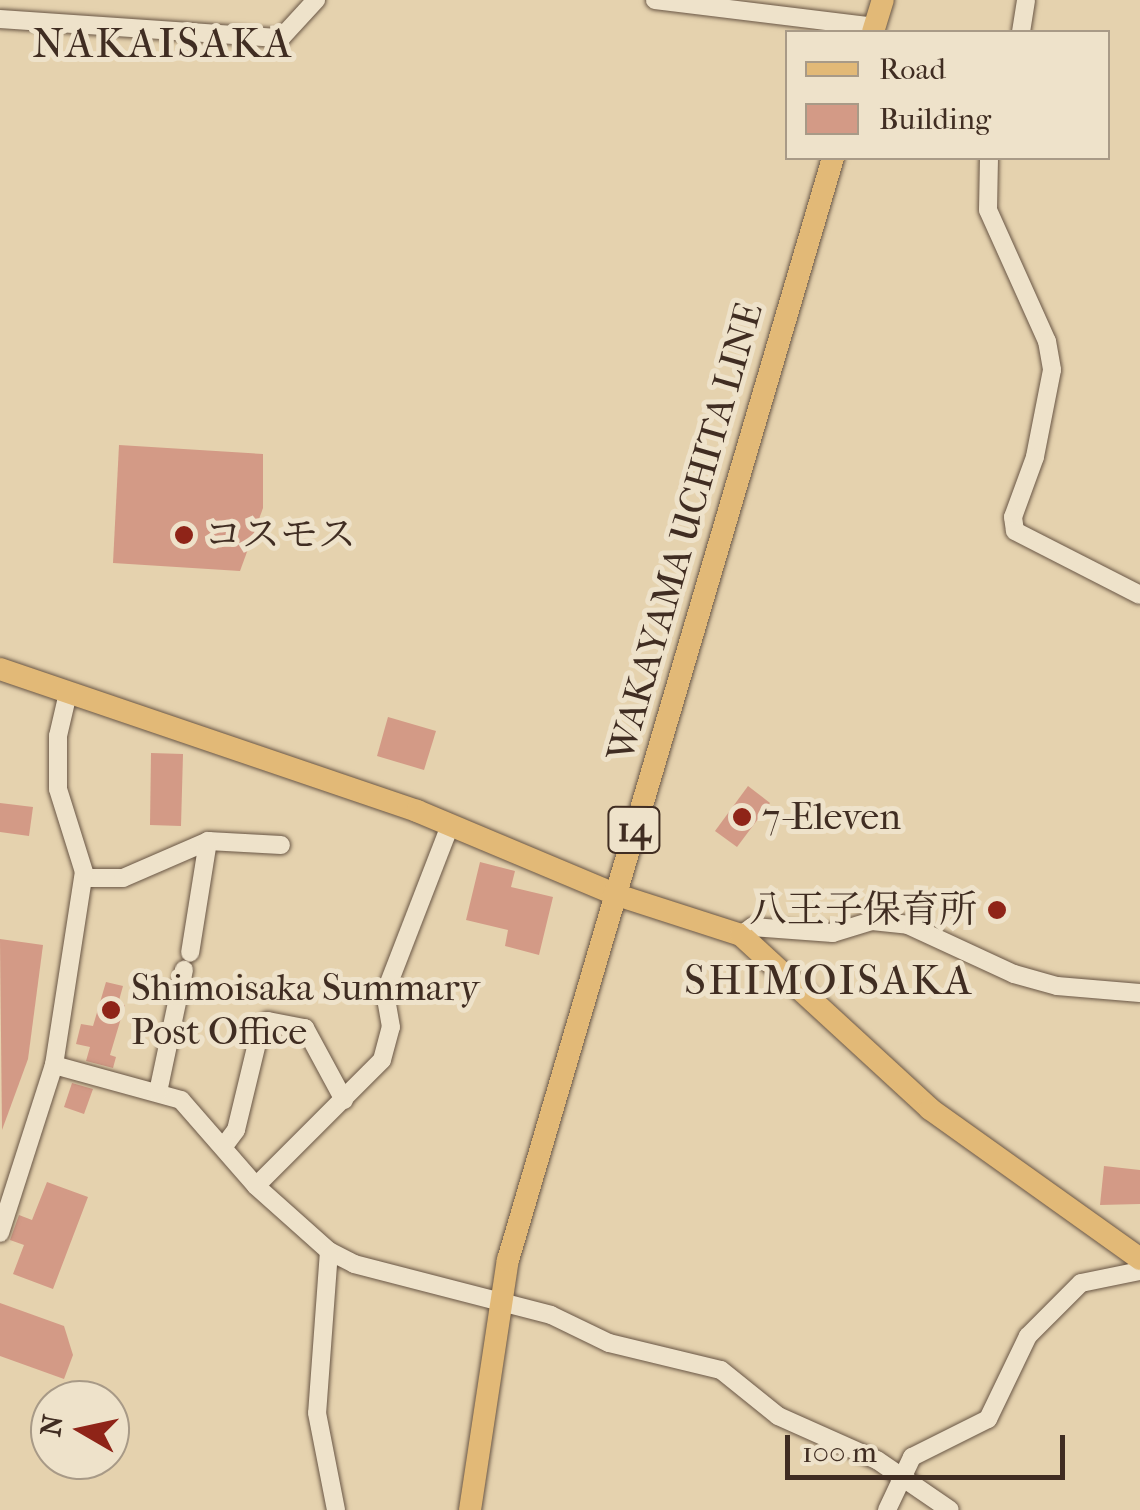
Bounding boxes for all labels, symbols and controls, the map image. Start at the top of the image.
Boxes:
district label: NAKAISAKA [32,19,294,69]
legend [785,30,1110,160]
text: Road [879,52,946,87]
text: Building [879,102,991,137]
street label: WAKAYAMA UCHITA LINE [598,298,772,766]
place label: コスモス [204,512,356,558]
marker: コスモス [173,524,195,546]
place label: 7-Eleven [762,794,901,840]
road number: 14 [606,800,662,860]
marker: 7-Eleven [731,806,753,828]
place label: 八王子保育所 [749,887,977,933]
marker: 八王子保育所 [986,899,1008,921]
district label: SHIMOISAKA [684,956,974,1006]
place label: Shimoisaka Summary Post Office [131,965,480,1054]
marker: Shimoisaka Summary Post Office [100,999,122,1021]
north arrow [30,1380,130,1480]
text: N [34,1412,70,1439]
scale bar [790,1415,1070,1477]
text: 100 m [802,1435,877,1470]

